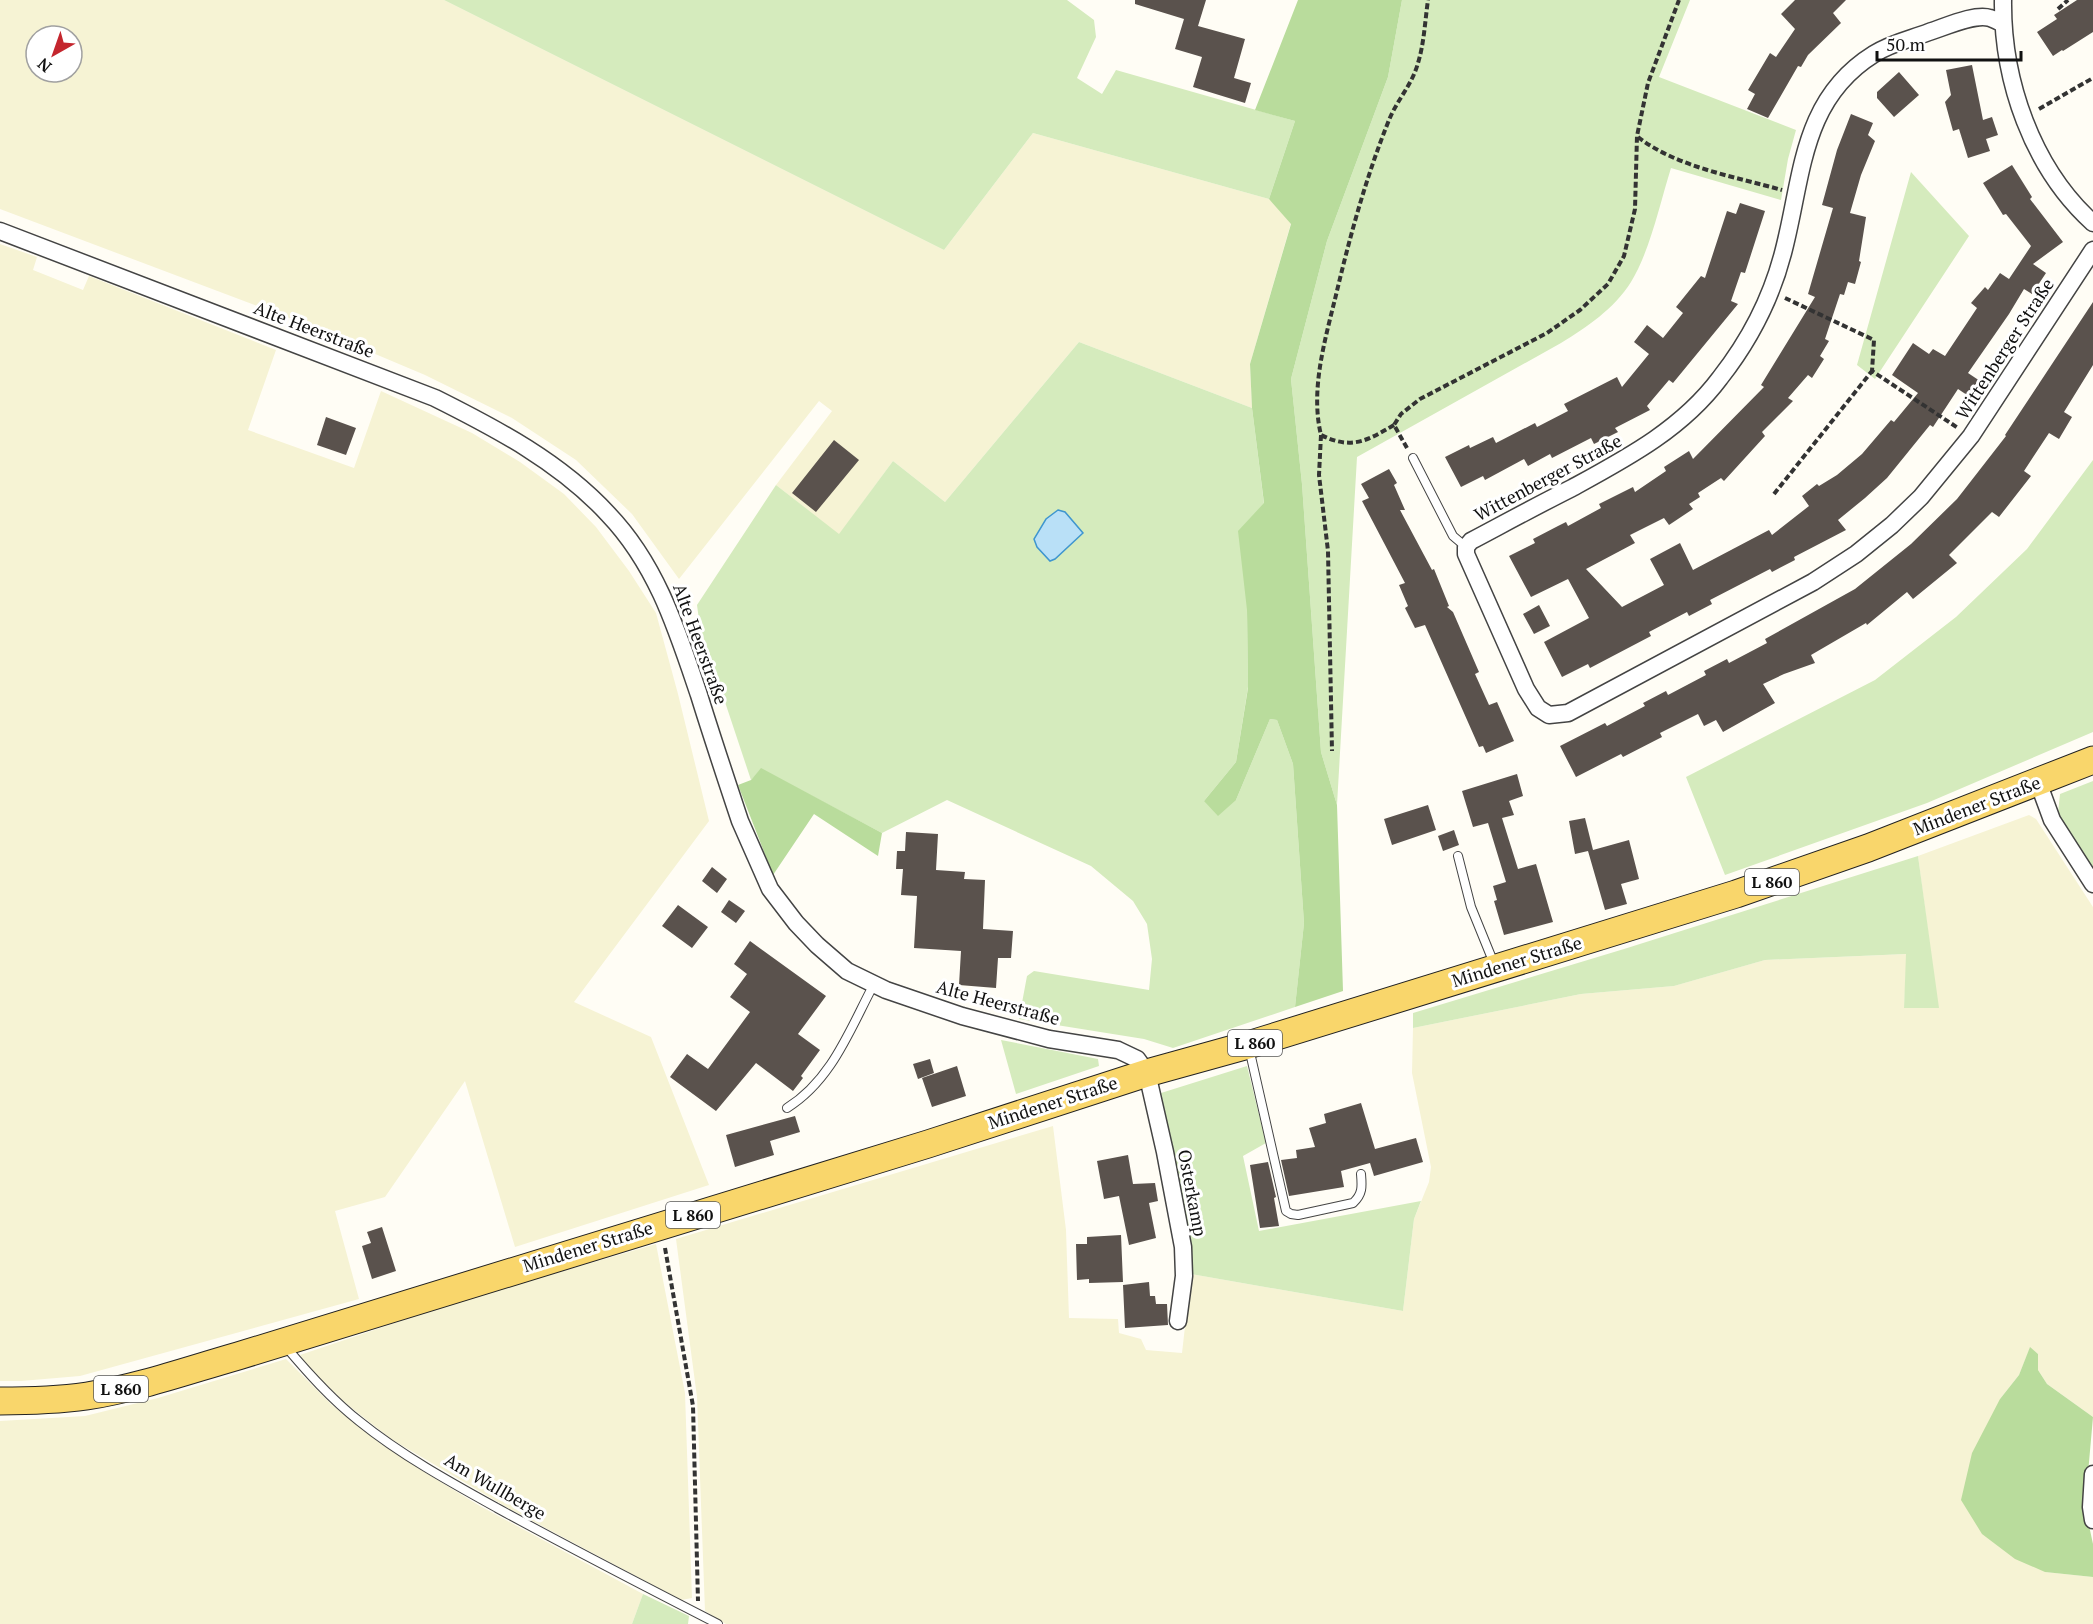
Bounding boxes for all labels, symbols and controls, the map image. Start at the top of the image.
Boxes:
north arrow [24,24,84,84]
scale bar [1877,24,2021,62]
text: 50 m [1886,32,1926,56]
text: N [33,53,56,78]
street label: Wittenberger Straße [1950,273,2059,424]
street label: Alte Heerstraße [251,295,378,363]
street label: Wittenberger Straße [1470,428,1625,526]
street label: Alte Heerstraße [668,580,734,707]
street label: Mindener Straße [1909,770,2044,840]
road number: L 860 [1745,869,1799,895]
street label: Mindener Straße [1449,930,1585,992]
street label: Alte Heerstraße [934,974,1063,1030]
road number: L 860 [1228,1030,1282,1056]
street label: Mindener Straße [985,1070,1120,1134]
street label: Osterkamp [1173,1147,1213,1238]
road number: L 860 [666,1202,720,1228]
street label: Mindener Straße [520,1215,656,1277]
road number: L 860 [94,1376,148,1402]
street label: Am Wullberge [440,1447,551,1525]

